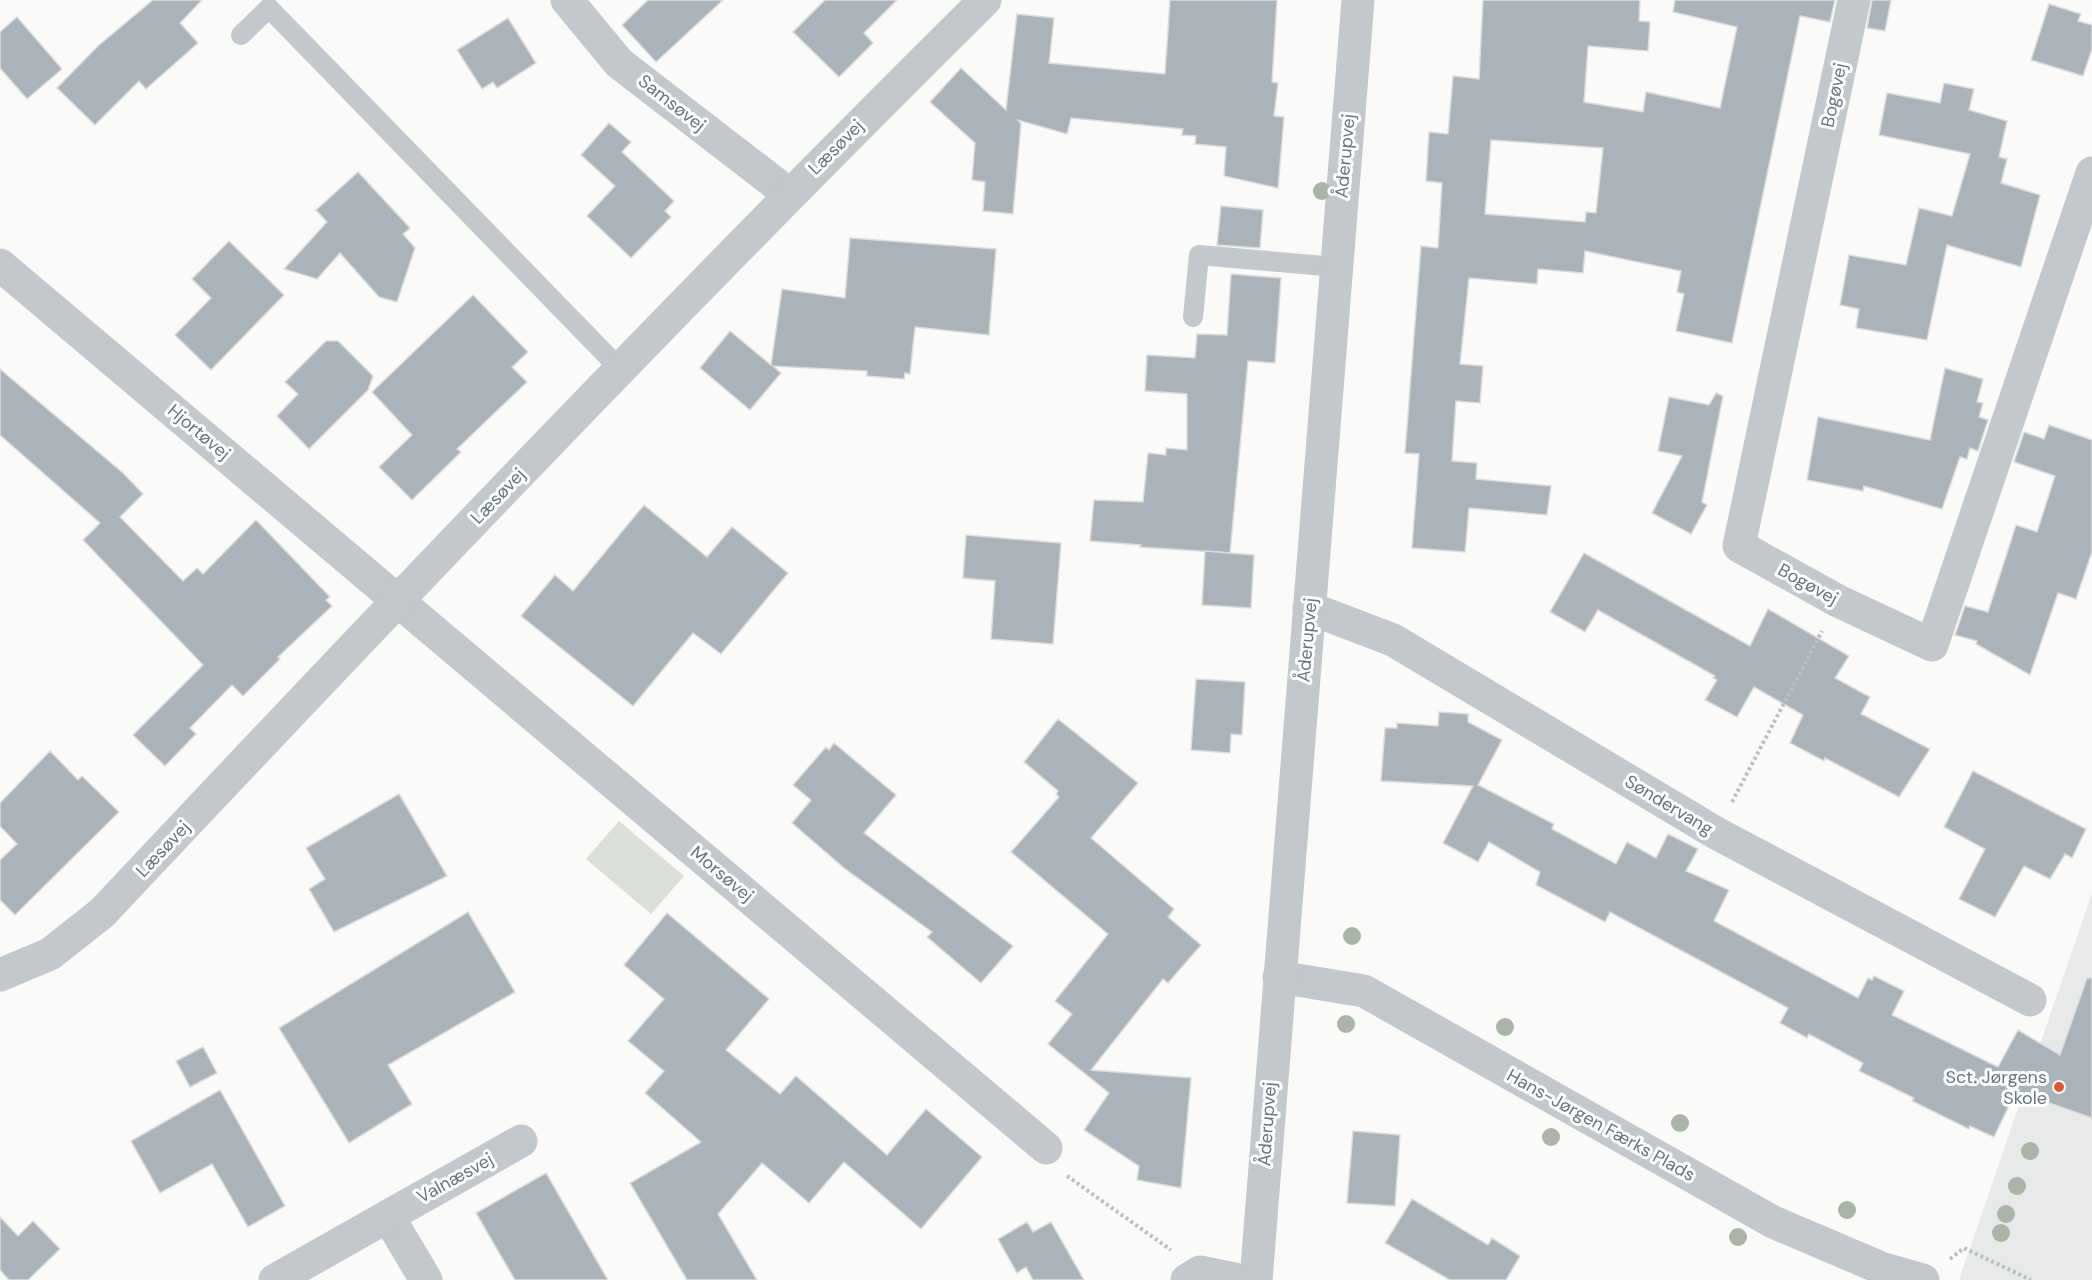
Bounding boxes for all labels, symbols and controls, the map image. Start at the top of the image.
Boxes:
street label: Bogøvej [1815,61,1853,129]
street label: Samsøvej [633,69,711,137]
street label: Åderupvej [1329,113,1361,199]
street label: Læsøvej [803,114,869,180]
street label: Hjortøvej [163,399,235,465]
street label: Læsøvej [465,463,531,529]
street label: Bogøvej [1774,558,1842,610]
street label: Åderupvej [1291,597,1323,683]
street label: Søndervang [1620,769,1718,841]
street label: Læsøvej [131,816,195,882]
street label: Morsøvej [685,841,759,907]
street label: Hans-Jørgen Færks Plads [1503,1063,1699,1187]
place label: Sct. Jørgens Skole [1946,1065,2047,1110]
marker: Sct. Jørgens Skole [2052,1080,2066,1094]
street label: Åderupvej [1252,1081,1282,1167]
street label: Valnæsvej [413,1147,497,1209]

